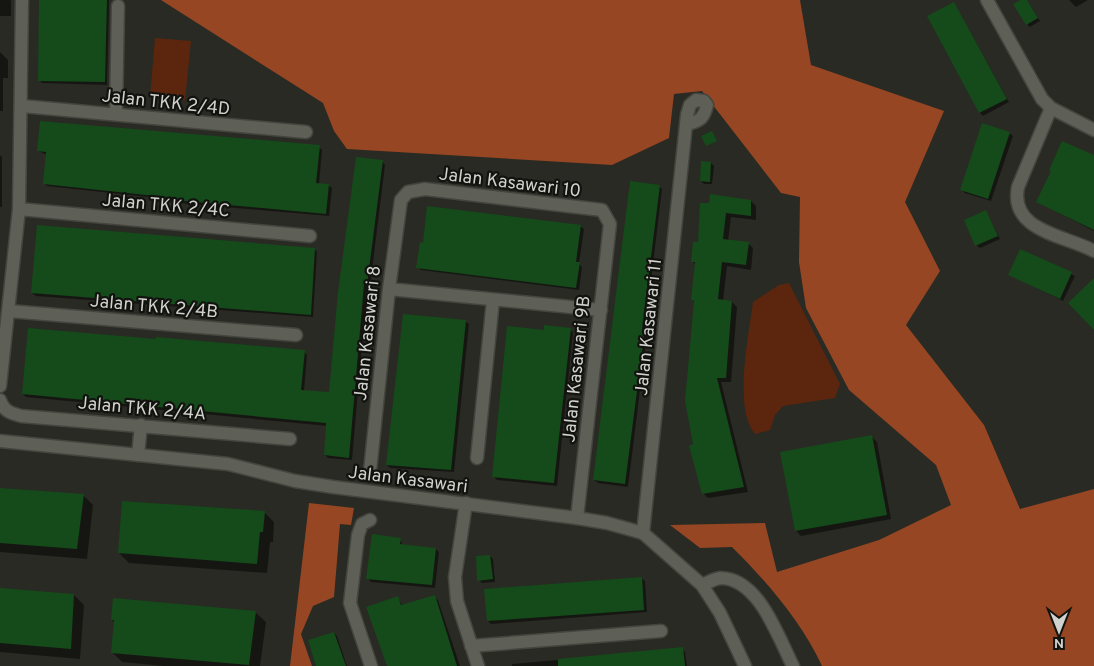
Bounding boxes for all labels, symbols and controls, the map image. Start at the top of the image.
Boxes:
street label: Jalan TKK 2/4D [100,85,231,122]
street label: Jalan Kasawari 10 [437,163,582,204]
street label: Jalan TKK 2/4C [101,189,231,224]
street label: Jalan Kasawari 11 [631,257,668,397]
street label: Jalan Kasawari 8 [350,264,387,402]
street label: Jalan TKK 2/4B [89,290,219,325]
street label: Jalan Kasawari 9B [558,295,597,444]
street label: Jalan TKK 2/4A [77,392,207,427]
street label: Jalan Kasawari [347,462,469,499]
north arrow [1034,606,1084,656]
text: N [1054,634,1064,651]

